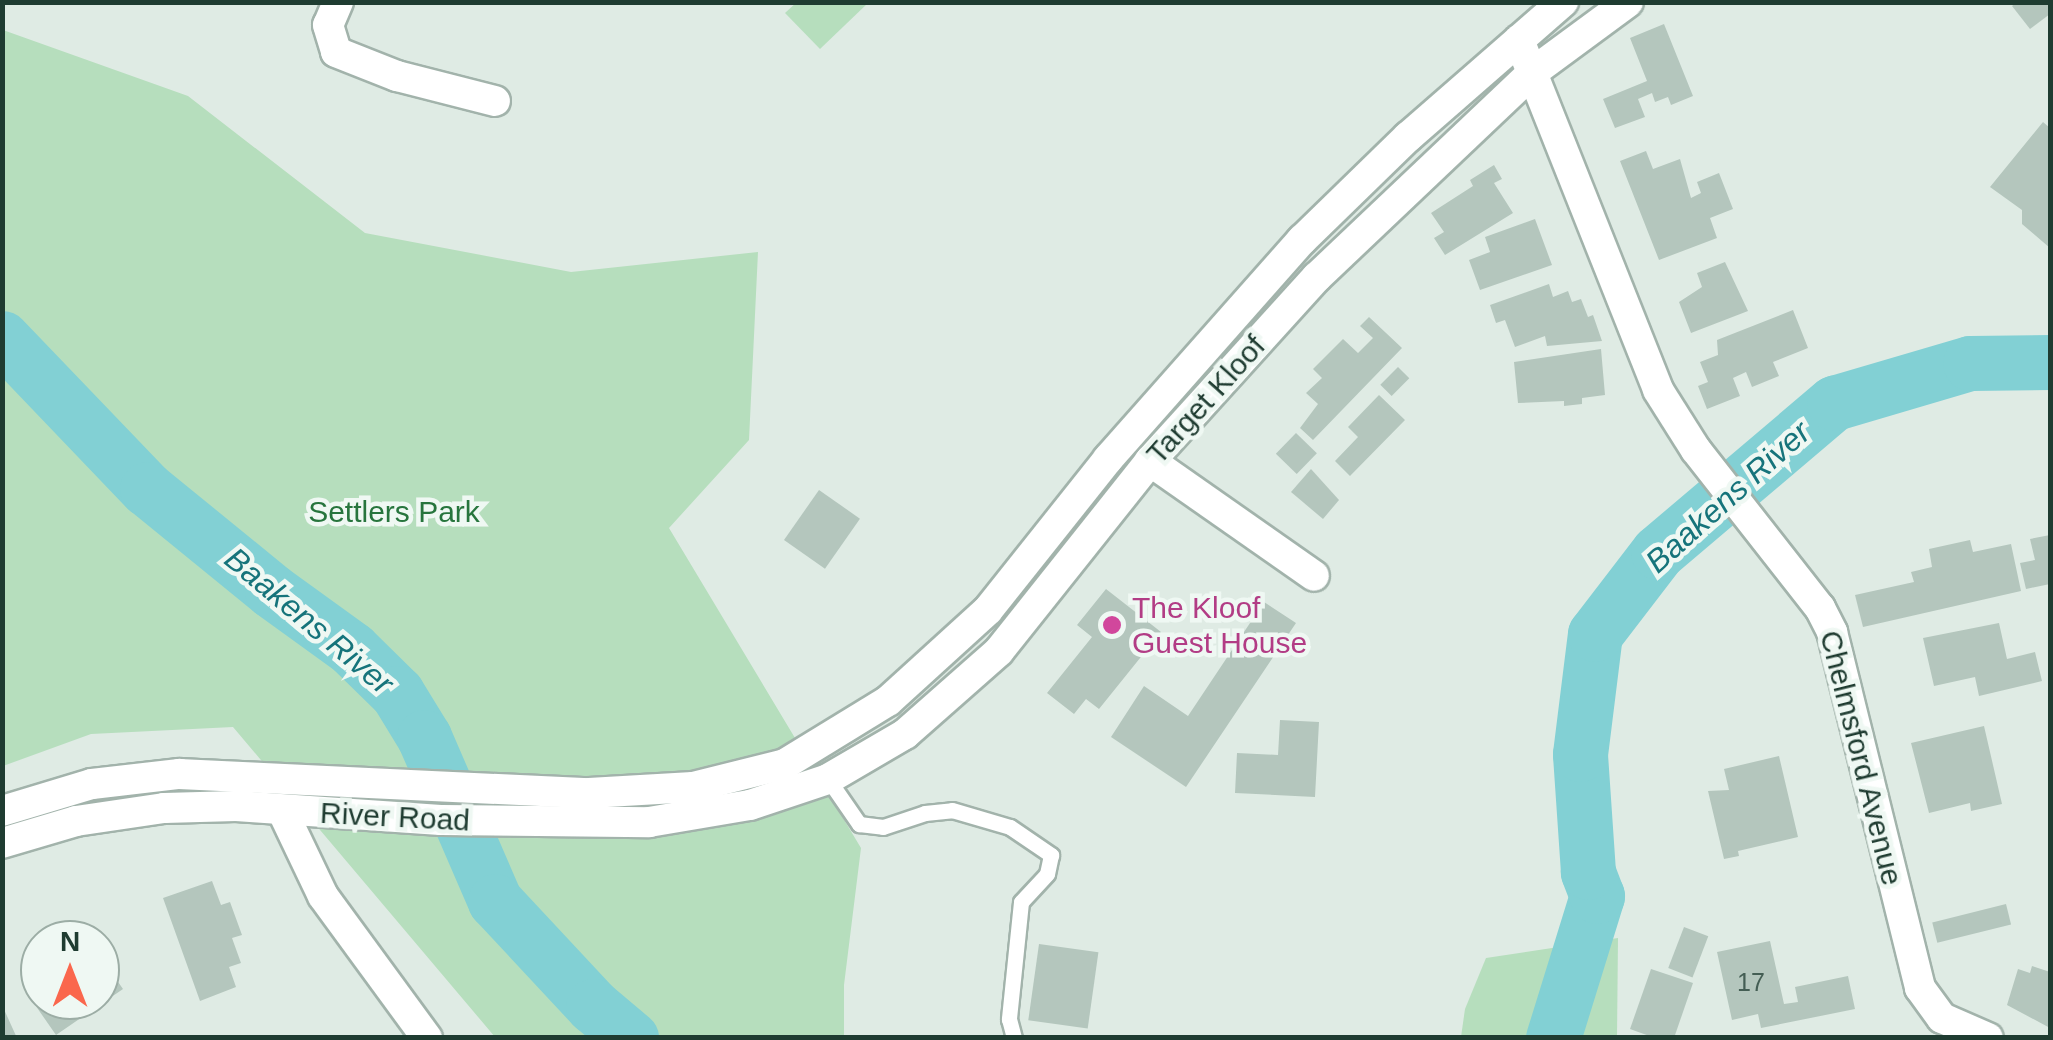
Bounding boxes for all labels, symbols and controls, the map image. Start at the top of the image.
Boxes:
street label: Target Kloof [1139,328,1273,472]
water label: Baakens River [1638,413,1818,581]
park label: Settlers Park [308,494,480,530]
water label: Baakens River [217,539,401,703]
place label: The Kloof Guest House [1132,590,1307,660]
marker: The Kloof Guest House [1101,614,1123,636]
street label: Chelmsford Avenue [1812,626,1910,890]
street label: River Road [319,795,471,839]
north arrow [20,920,120,1020]
text: N [60,926,80,957]
house number: 17 [1737,967,1765,997]

